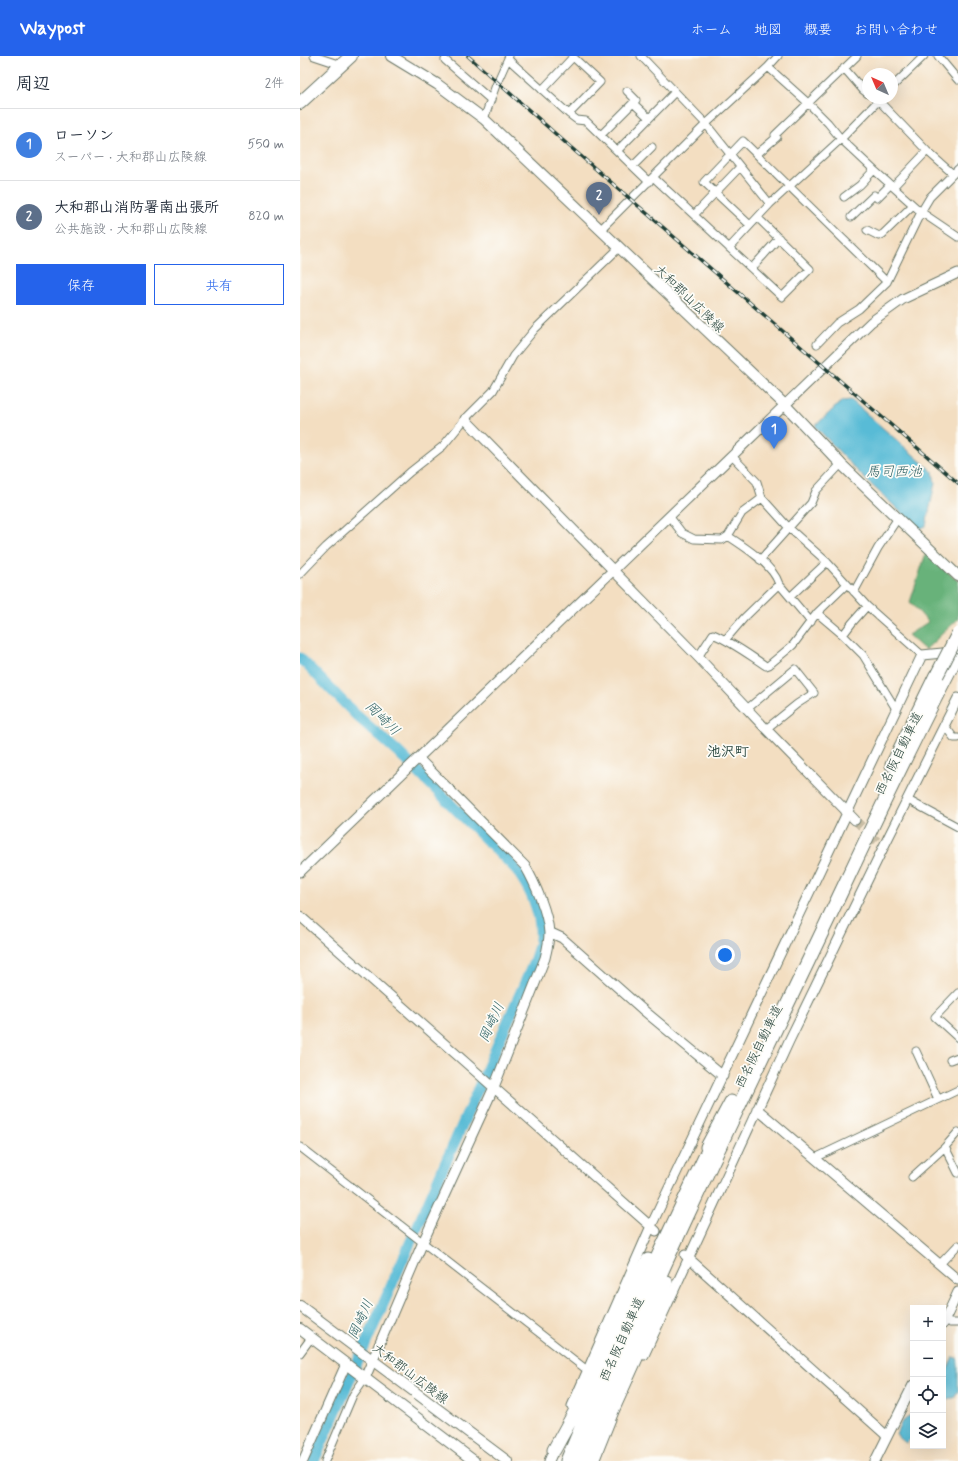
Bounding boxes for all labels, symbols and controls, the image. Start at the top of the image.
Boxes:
text: Waypost [20,16,85,41]
text: ホーム [691,21,732,39]
text: 地図 [754,21,782,39]
text: 概要 [804,21,832,39]
text: お問い合わせ [854,21,938,39]
north arrow [862,68,898,104]
text: 周辺 [16,73,50,95]
text: 2件 [265,75,284,92]
text: ローソン [54,126,114,146]
text: 1 [26,136,32,153]
text: 550 m [248,136,284,153]
text: スーパー · 大和郡山広陵線 [54,149,206,166]
pin: 2 [586,182,612,215]
text: 大和郡山消防署南出張所 [54,198,219,218]
text: 2 [26,208,32,225]
text: 820 m [248,208,284,225]
text: 公共施設 · 大和郡山広陵線 [54,221,207,238]
street label: 大和郡山広陵線 [650,261,728,337]
button: 保存 [16,264,146,305]
button: 共有 [154,264,284,305]
pin: 1 [761,416,787,449]
water label: 馬司西池 [866,463,923,481]
water label: 岡崎川 [361,698,404,740]
street label: 西名阪自動車道 [872,709,927,798]
district label: 池沢町 [707,743,749,761]
your location [715,945,735,965]
water label: 岡崎川 [475,1000,509,1045]
street label: 西名阪自動車道 [732,1002,787,1091]
street label: 西名阪自動車道 [596,1295,649,1385]
water label: 岡崎川 [344,1297,378,1342]
map controls [910,1305,946,1449]
button: + [910,1305,946,1341]
street label: 大和郡山広陵線 [369,1340,452,1409]
button: − [910,1341,946,1377]
button: locate [910,1377,946,1413]
button: layers [910,1413,946,1449]

